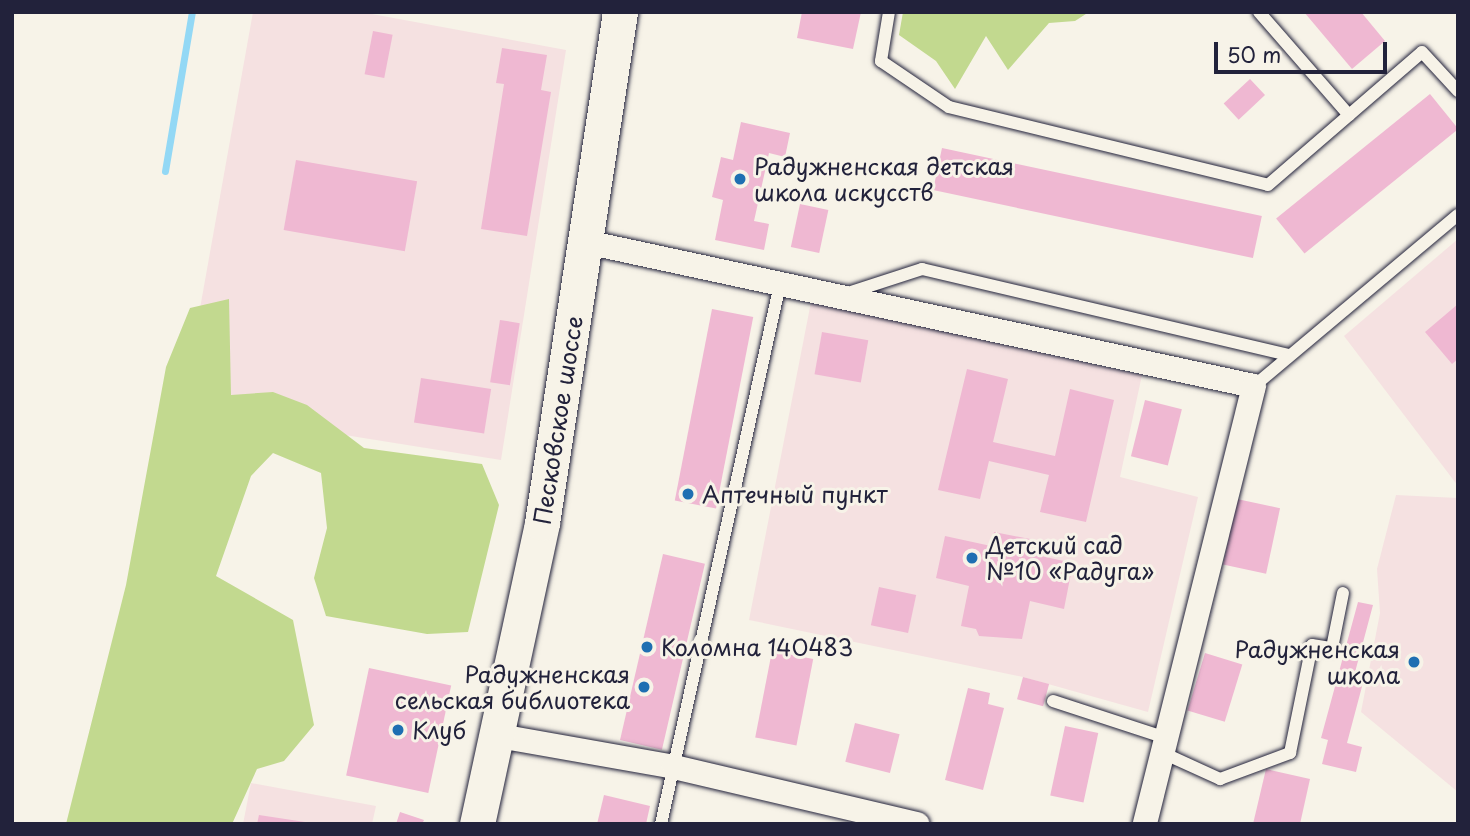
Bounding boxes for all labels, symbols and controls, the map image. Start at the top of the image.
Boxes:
scale bar [1218,28,1391,72]
text: 50 m [1227,38,1281,70]
place label: Радужненская детская школа искусств [754,152,1015,206]
marker: Радужненская детская школа искусств [732,171,748,187]
street label: Песковское шоссе [528,314,588,526]
place label: Аптечный пункт [702,480,888,508]
marker: Аптечный пункт [680,486,696,502]
place label: Детский сад №10 «Радуга» [986,531,1155,585]
marker: Детский сад №10 «Радуга» [964,550,980,566]
place label: Коломна 140483 [661,633,854,661]
place label: Радужненская школа [1235,635,1400,689]
marker: Коломна 140483 [639,639,655,655]
marker: Радужненская школа [1406,654,1422,670]
place label: Радужненская сельская библиотека [394,660,630,714]
marker: Радужненская сельская библиотека [636,679,652,695]
place label: Клуб [412,716,466,744]
marker: Клуб [390,722,406,738]

